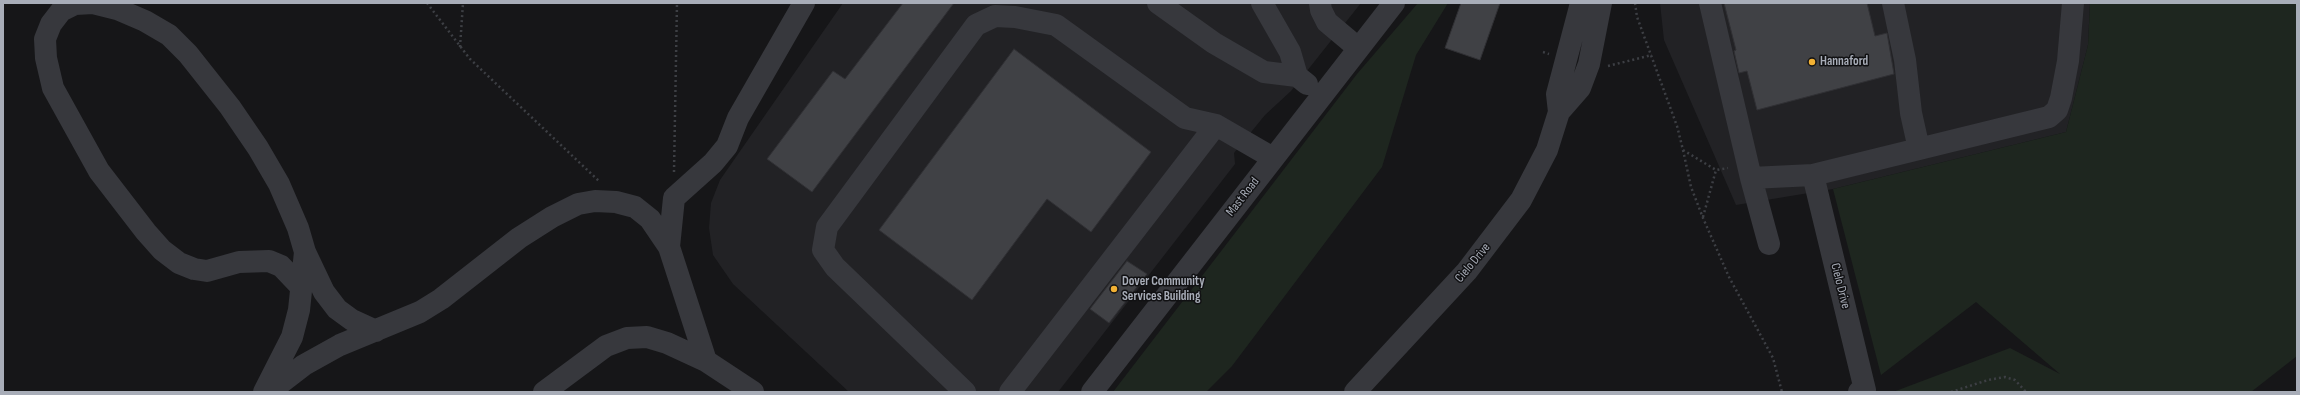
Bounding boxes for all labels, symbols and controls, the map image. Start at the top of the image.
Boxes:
place label: Hannaford [1820,54,1868,70]
marker: Hannaford [1807,57,1817,67]
street label: Mast Road [1223,174,1263,220]
street label: Cielo Drive [1452,240,1494,286]
street label: Cielo Drive [1827,262,1853,310]
place label: Dover Community Services Building [1122,274,1205,305]
marker: Dover Community Services Building [1109,284,1119,294]

